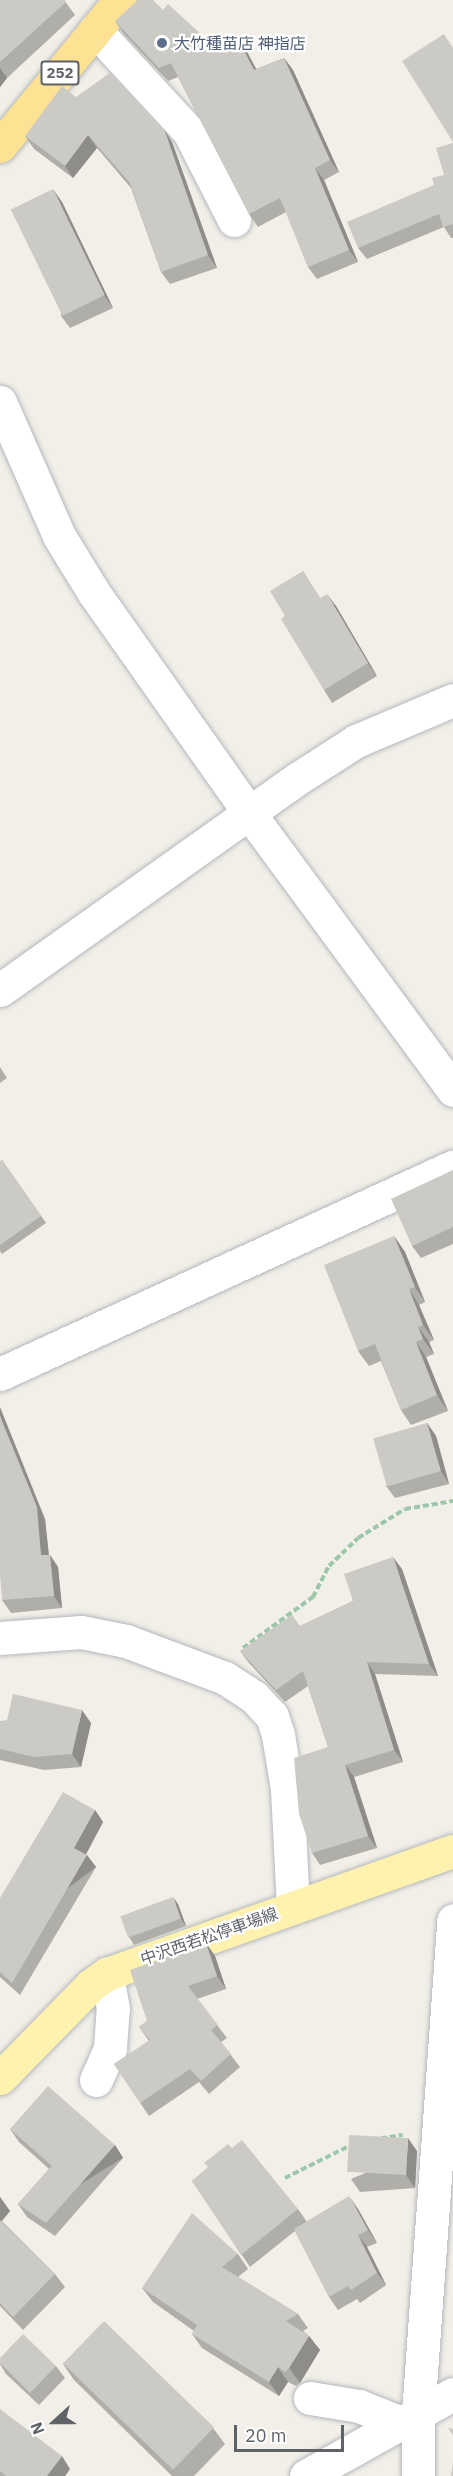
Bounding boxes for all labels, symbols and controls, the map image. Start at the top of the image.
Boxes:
place label: 大竹種苗店 神指店 [174,33,306,53]
marker: 大竹種苗店 神指店 [155,36,169,50]
road number: 252 [40,61,80,85]
street label: 中沢西若松停車場線 [138,1903,280,1969]
north arrow [24,2392,84,2452]
scale bar [237,2413,346,2451]
text: N [26,2419,49,2437]
text: 20 m [245,2424,287,2447]

